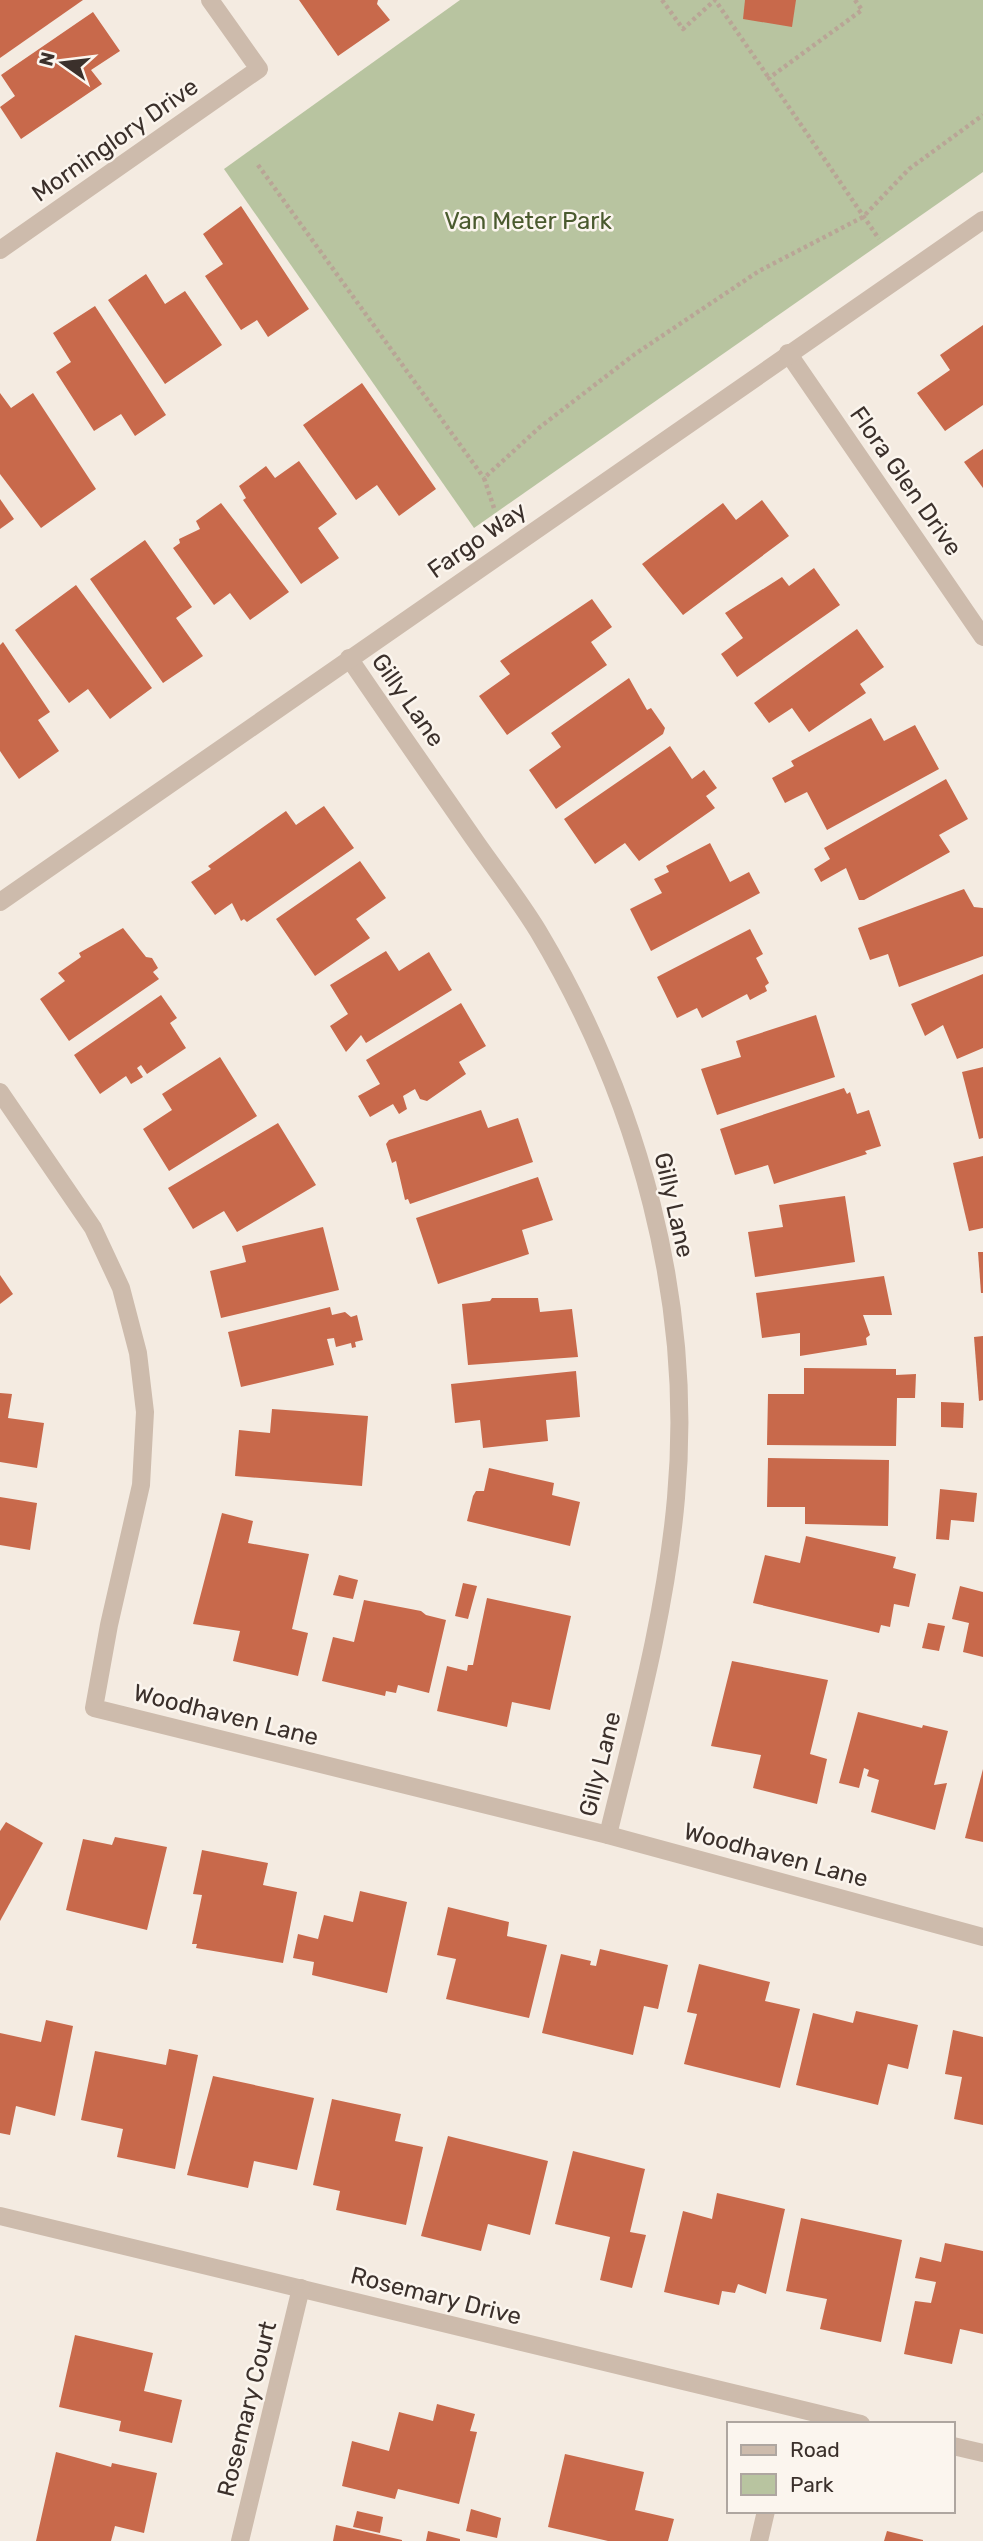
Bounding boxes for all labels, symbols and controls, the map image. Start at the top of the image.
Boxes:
north arrow [28,28,98,98]
text: N [34,50,60,68]
street label: Morninglory Drive [27,72,203,208]
park label: Van Meter Park [444,207,612,235]
street label: Flora Glen Drive [844,401,968,561]
street label: Fargo Way [422,496,532,584]
street label: Gilly Lane [366,648,450,752]
street label: Gilly Lane [648,1150,700,1260]
street label: Woodhaven Lane [131,1678,321,1752]
street label: Gilly Lane [573,1709,627,1819]
street label: Woodhaven Lane [681,1817,871,1893]
street label: Rosemary Drive [348,2261,524,2331]
street label: Rosemary Court [212,2318,282,2500]
legend [727,2422,955,2513]
text: Road [790,2437,840,2462]
text: Park [790,2472,834,2497]

